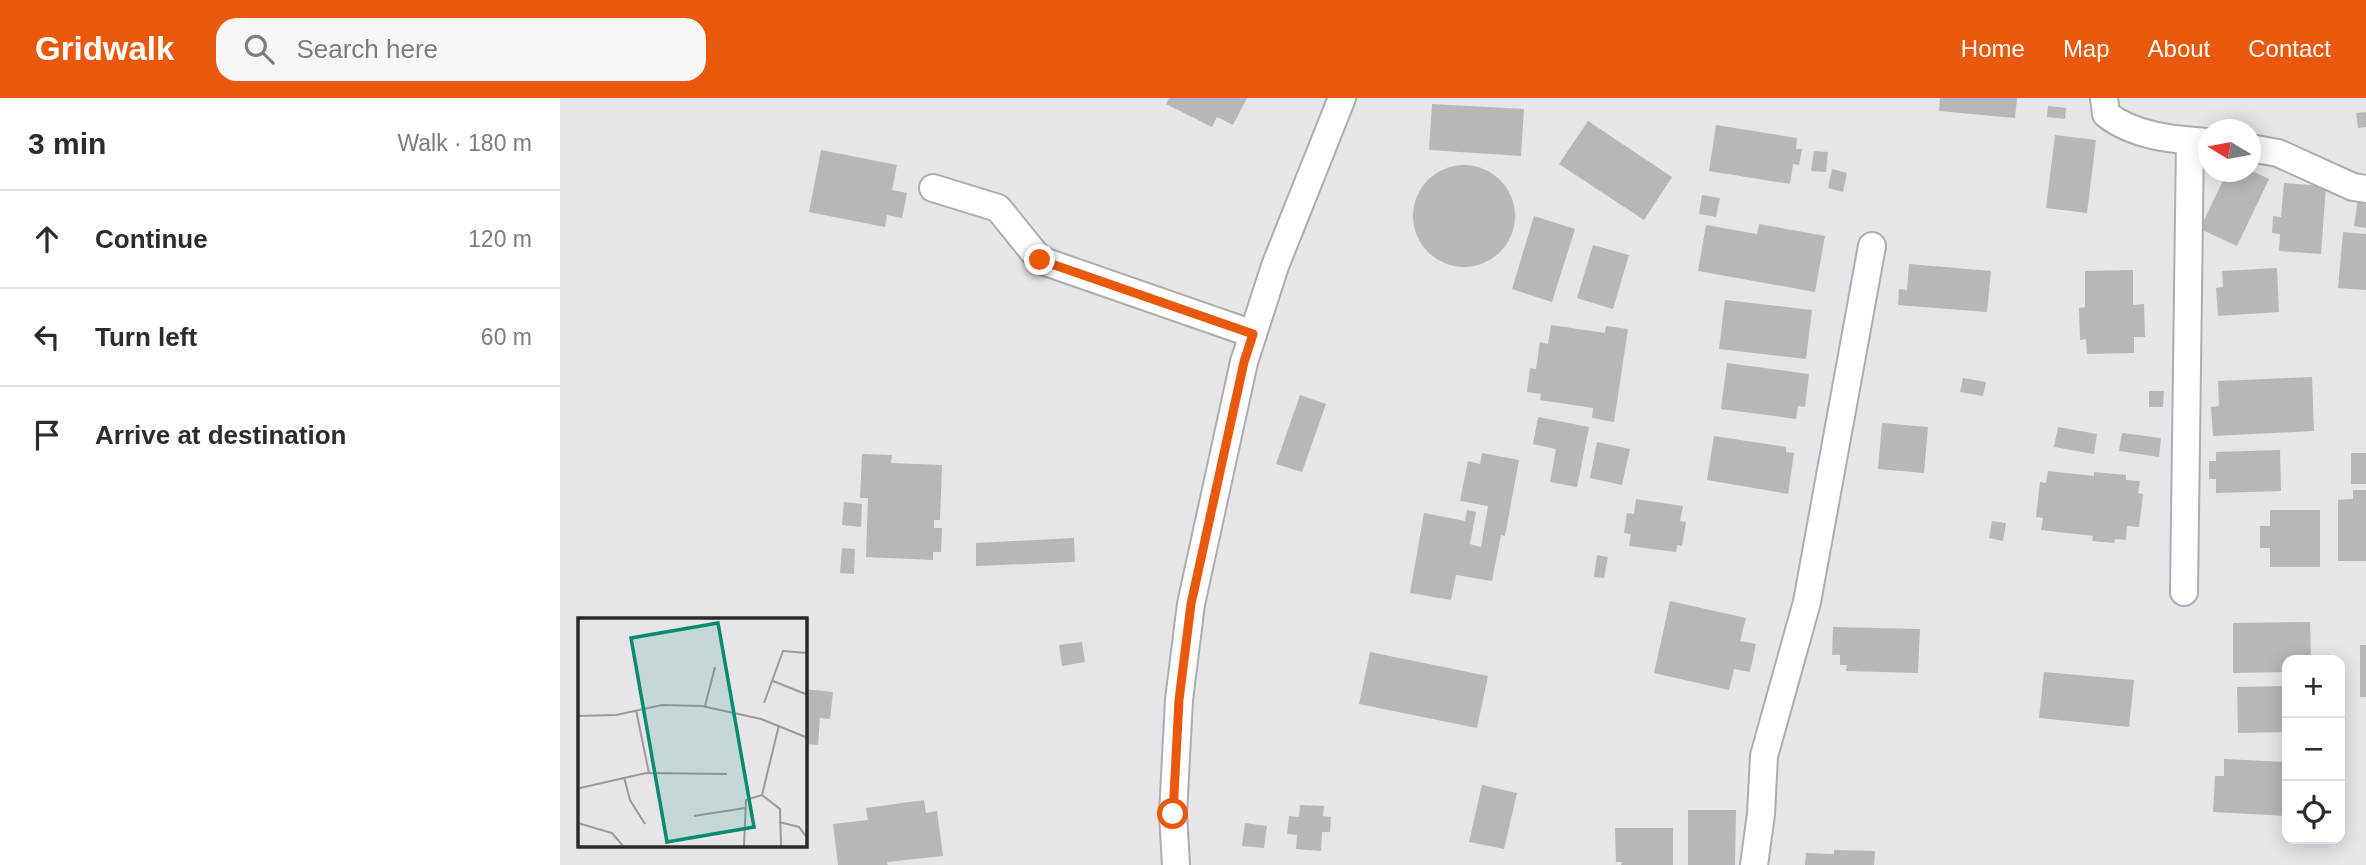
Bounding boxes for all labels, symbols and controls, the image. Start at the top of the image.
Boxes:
search box [216,18,706,81]
text: Gridwalk [35,30,174,67]
icon: search [240,30,278,68]
text: Search here [296,34,438,64]
text: Home [1961,35,2025,62]
text: Map [2063,35,2110,62]
text: About [2148,35,2210,62]
text: Contact [2248,35,2331,62]
north arrow [2198,119,2261,182]
text: 3 min [28,127,106,160]
text: Walk · 180 m [397,130,532,156]
icon: ahead [28,220,66,258]
text: Continue [95,224,208,254]
text: 120 m [468,226,532,252]
route end [1024,244,1055,275]
icon: left [28,318,66,356]
text: Turn left [95,322,197,352]
text: 60 m [481,324,532,350]
icon: arrive [28,416,66,454]
text: Arrive at destination [95,420,346,450]
inset map [578,618,807,848]
map controls [2282,655,2345,844]
button: + [2282,655,2345,718]
button: − [2282,718,2345,781]
button: locate [2282,781,2345,844]
route start [1157,798,1188,829]

